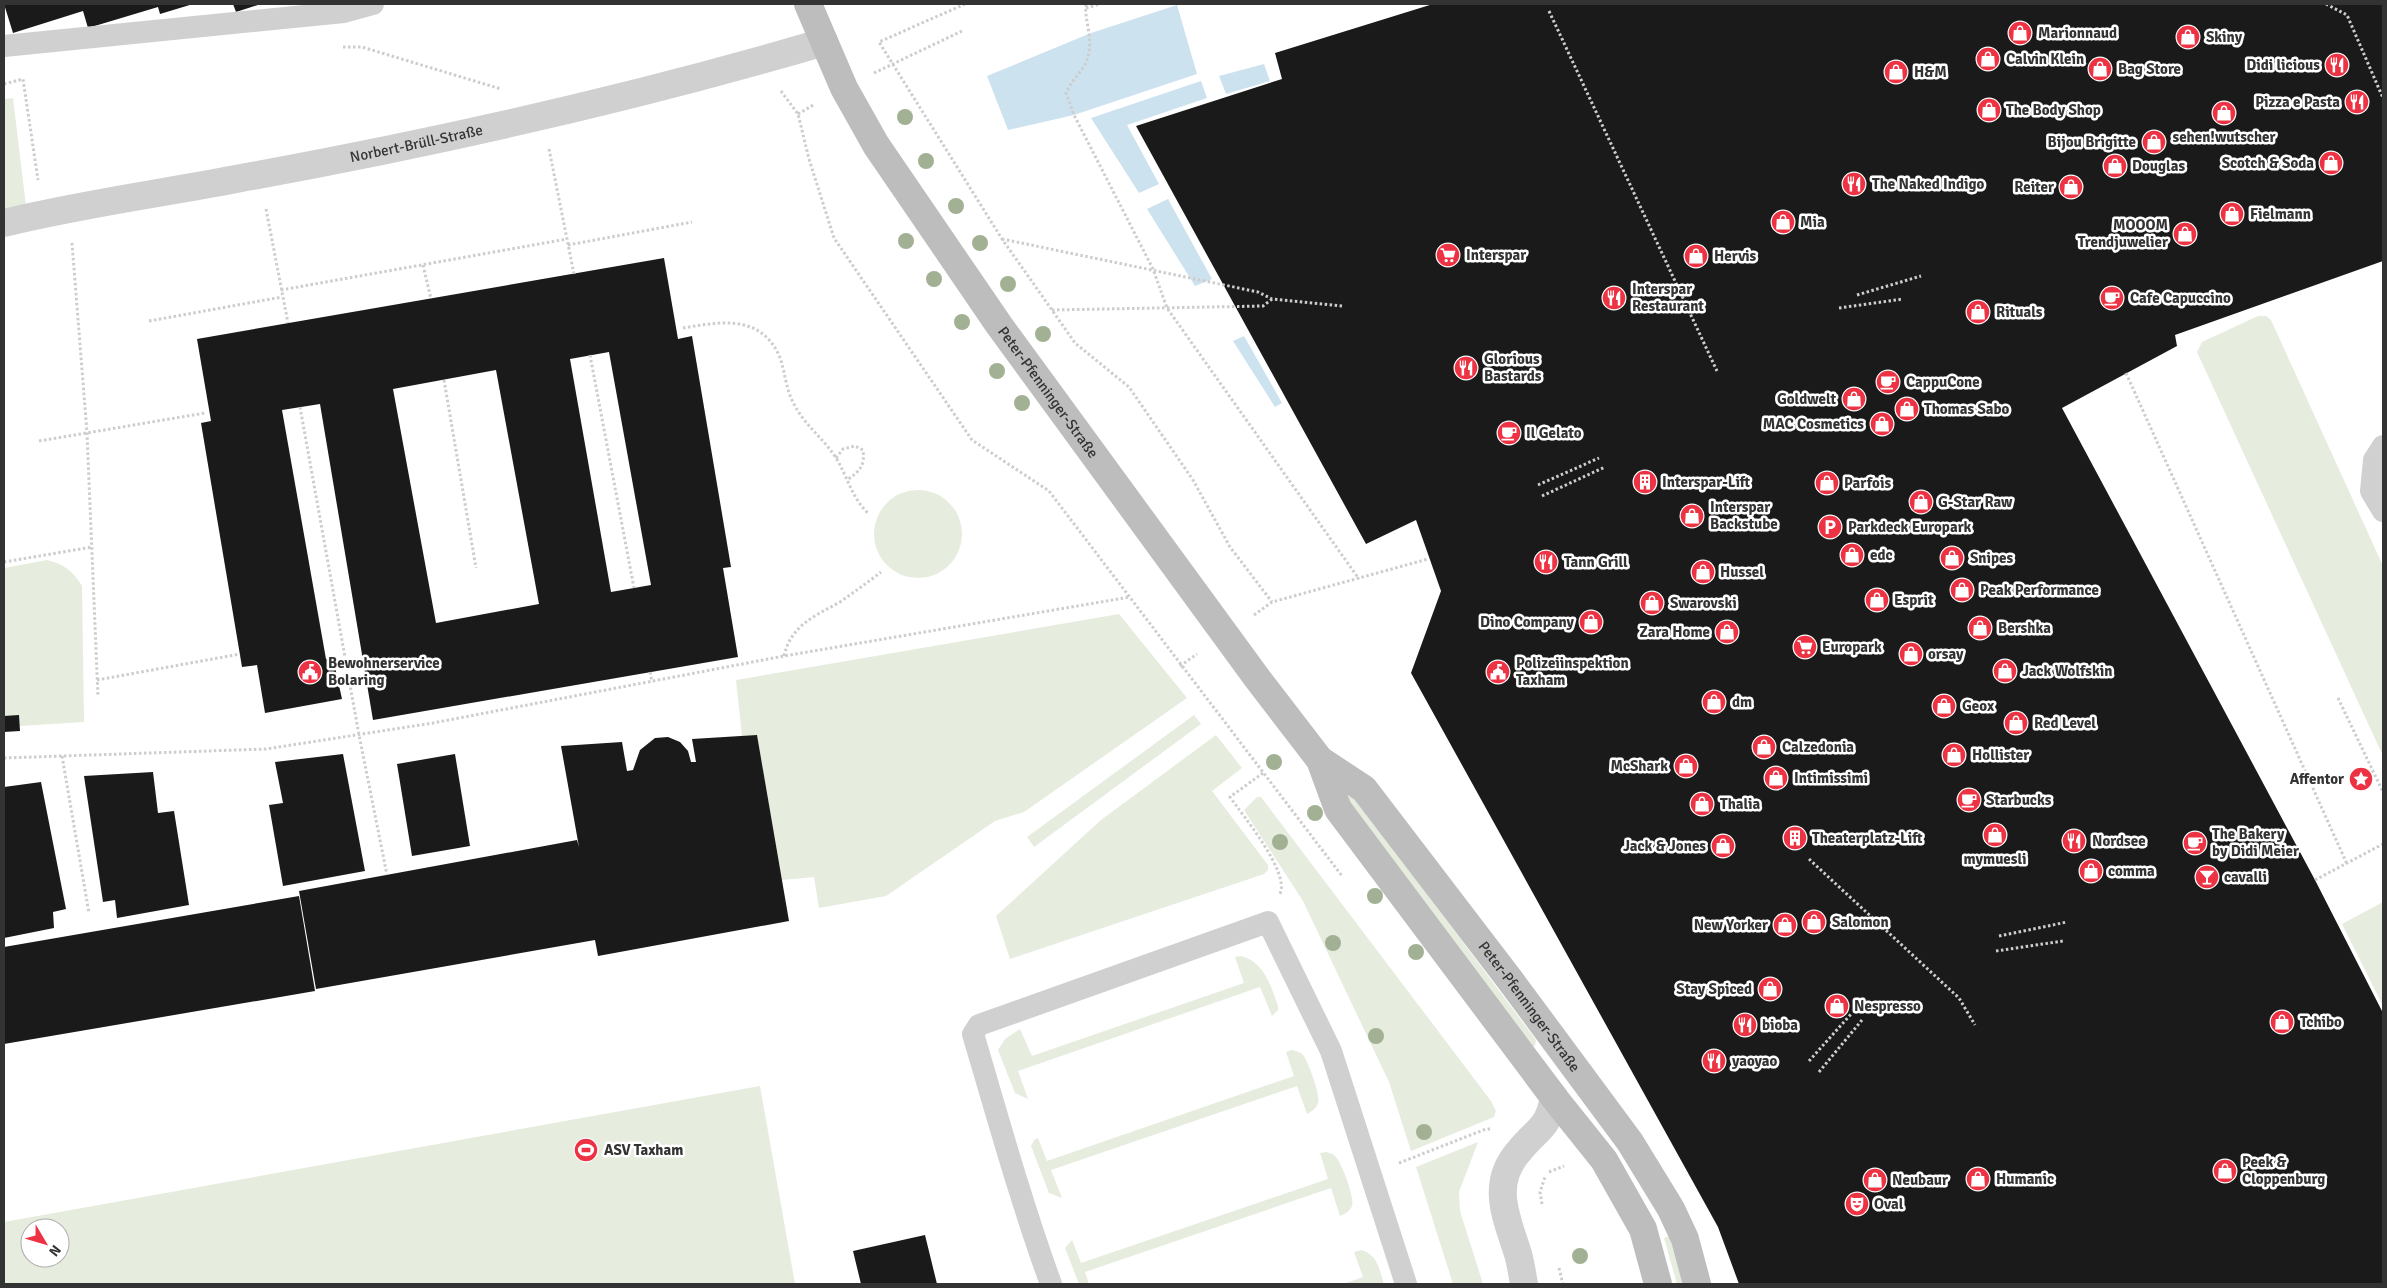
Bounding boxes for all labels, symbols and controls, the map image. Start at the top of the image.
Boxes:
shop icon: Marionnaud [2007,20,2033,46]
place label: Marionnaud [2038,24,2117,42]
shop icon: Skiny [2175,24,2201,50]
place label: Skiny [2206,28,2243,46]
shop icon: Calvin Klein [1975,46,2001,72]
place label: Calvin Klein [2006,50,2084,68]
restaurant icon: Didi licious [2324,52,2350,78]
shop icon: Bag Store [2087,56,2113,82]
place label: Didi licious [2246,56,2320,74]
shop icon: H&M [1883,59,1909,85]
place label: Bag Store [2118,60,2181,78]
place label: H&M [1914,63,1947,81]
restaurant icon: Pizza e Pasta [2344,89,2370,115]
place label: Pizza e Pasta [2255,93,2340,111]
shop icon: The Body Shop [1976,97,2002,123]
shop icon: sehen!wutscher [2211,100,2237,126]
place label: The Body Shop [2006,101,2101,119]
street label: Norbert-Brüll-Straße [348,121,484,166]
place label: sehen!wutscher [2172,128,2276,146]
shop icon: Bijou Brigitte [2141,129,2167,155]
place label: Bijou Brigitte [2048,133,2136,151]
shop icon: Scotch & Soda [2318,150,2344,176]
shop icon: Douglas [2102,153,2128,179]
place label: Scotch & Soda [2222,154,2314,172]
place label: Douglas [2132,157,2186,175]
restaurant icon: The Naked Indigo [1841,171,1867,197]
shop icon: Reiter [2058,174,2084,200]
place label: The Naked Indigo [1872,175,1985,193]
place label: Reiter [2014,178,2054,196]
shop icon: Fielmann [2219,201,2245,227]
place label: Fielmann [2250,205,2311,223]
shop icon: Mia [1770,209,1796,235]
place label: Mia [1800,213,1825,231]
place label: MOOOM Trendjuwelier [2078,216,2168,251]
shop icon: MOOOM Trendjuwelier [2172,221,2198,247]
supermarket icon: Interspar [1435,242,1461,268]
shop icon: Hervis [1683,243,1709,269]
place label: Interspar [1466,246,1526,264]
place label: Hervis [1714,247,1757,265]
place label: Interspar Restaurant [1632,280,1704,315]
restaurant icon: Interspar Restaurant [1601,285,1627,311]
cafe icon: Cafe Capuccino [2099,285,2125,311]
place label: Cafe Capuccino [2130,289,2231,307]
shop icon: Rituals [1965,299,1991,325]
place label: Rituals [1996,303,2043,321]
street label: Peter-Pfenninger-Straße [994,323,1102,461]
place label: Glorious Bastards [1484,350,1542,385]
restaurant icon: Glorious Bastards [1453,355,1479,381]
cafe icon: CappuCone [1875,369,1901,395]
place label: CappuCone [1906,373,1980,391]
shop icon: Goldwelt [1841,386,1867,412]
place label: Goldwelt [1777,390,1836,408]
shop icon: Thomas Sabo [1894,396,1920,422]
place label: Thomas Sabo [1924,400,2009,418]
shop icon: MAC Cosmetics [1869,411,1895,437]
place label: MAC Cosmetics [1763,415,1864,433]
cafe icon: Il Gelato [1496,420,1522,446]
place label: Il Gelato [1526,424,1582,442]
building icon: Interspar-Lift [1632,469,1658,495]
shop icon: Parfois [1814,470,1840,496]
place label: Interspar-Lift [1662,473,1751,491]
place label: Parfois [1844,474,1891,492]
shop icon: G-Star Raw [1908,489,1934,515]
place label: G-Star Raw [1938,493,2013,511]
place label: Interspar Backstube [1710,498,1778,533]
shop icon: Interspar Backstube [1679,503,1705,529]
parking icon: Parkdeck Europark [1817,514,1843,540]
place label: Parkdeck Europark [1848,518,1972,536]
shop icon: edc [1839,542,1865,568]
shop icon: Snipes [1939,545,1965,571]
place label: edc [1870,546,1893,564]
restaurant icon: Tann Grill [1533,549,1559,575]
place label: Snipes [1970,549,2014,567]
place label: Tann Grill [1564,553,1628,571]
shop icon: Hussel [1690,559,1716,585]
place label: Hussel [1720,563,1764,581]
shop icon: Peak Performance [1949,577,1975,603]
place label: Peak Performance [1980,581,2099,599]
shop icon: Esprit [1864,587,1890,613]
shop icon: Swarovski [1639,590,1665,616]
place label: Esprit [1894,591,1934,609]
place label: Swarovski [1670,594,1737,612]
shop icon: Dino Company [1578,609,1604,635]
place label: Dino Company [1480,613,1575,631]
shop icon: Bershka [1967,615,1993,641]
shop icon: Zara Home [1714,619,1740,645]
place label: Bershka [1998,619,2051,637]
place label: Zara Home [1639,623,1710,641]
supermarket icon: Europark [1792,634,1818,660]
place label: Europark [1822,638,1882,656]
shop icon: orsay [1898,641,1924,667]
place label: orsay [1928,645,1964,663]
place label: Bewohnerservice Bolaring [328,654,440,689]
place label: Polizeiinspektion Taxham [1516,654,1629,689]
shop icon: Jack Wolfskin [1992,658,2018,684]
public building icon: Bewohnerservice Bolaring [297,659,323,685]
public building icon: Polizeiinspektion Taxham [1485,659,1511,685]
place label: Jack Wolfskin [2022,662,2112,680]
shop icon: dm [1701,689,1727,715]
place label: dm [1732,693,1752,711]
shop icon: Geox [1931,693,1957,719]
place label: Geox [1962,697,1995,715]
shop icon: Red Level [2003,710,2029,736]
place label: Red Level [2034,714,2096,732]
shop icon: Calzedonia [1751,734,1777,760]
place label: Calzedonia [1782,738,1854,756]
shop icon: Hollister [1941,742,1967,768]
place label: Hollister [1972,746,2029,764]
shop icon: McShark [1673,753,1699,779]
place label: McShark [1610,757,1668,775]
shop icon: Intimissimi [1763,765,1789,791]
place icon: Affentor [2348,766,2374,792]
place label: Intimissimi [1794,769,1868,787]
place label: Affentor [2290,770,2344,788]
cafe icon: Starbucks [1956,787,1982,813]
shop icon: Thalia [1689,791,1715,817]
place label: Starbucks [1986,791,2052,809]
place label: Thalia [1720,795,1760,813]
shop icon: mymuesli [1982,822,2008,848]
building icon: Theaterplatz-Lift [1782,825,1808,851]
place label: The Bakery by Didi Meier [2212,825,2299,860]
restaurant icon: Nordsee [2061,828,2087,854]
place label: Theaterplatz-Lift [1812,829,1923,847]
cafe icon: The Bakery by Didi Meier [2182,830,2208,856]
place label: Nordsee [2092,832,2146,850]
shop icon: Jack & Jones [1710,833,1736,859]
place label: Jack & Jones [1623,837,1706,855]
place label: mymuesli [1964,850,2026,868]
shop icon: comma [2078,858,2104,884]
place label: comma [2108,862,2155,880]
bar icon: cavalli [2194,864,2220,890]
place label: cavalli [2224,868,2267,886]
shop icon: Salomon [1801,909,1827,935]
shop icon: New Yorker [1772,912,1798,938]
place label: Salomon [1832,913,1889,931]
place label: New Yorker [1694,916,1768,934]
street label: Peter-Pfenninger-Straße [1475,938,1584,1075]
shop icon: Stay Spiced [1757,976,1783,1002]
place label: Stay Spiced [1676,980,1752,998]
shop icon: Nespresso [1824,993,1850,1019]
place label: Nespresso [1854,997,1921,1015]
shop icon: Tchibo [2269,1009,2295,1035]
restaurant icon: bioba [1732,1012,1758,1038]
place label: Tchibo [2300,1013,2342,1031]
place label: bioba [1762,1016,1798,1034]
restaurant icon: yaoyao [1701,1048,1727,1074]
place label: yaoyao [1731,1052,1777,1070]
sports icon: ASV Taxham [573,1137,599,1163]
place label: ASV Taxham [604,1141,683,1159]
place label: Peek & Cloppenburg [2242,1153,2325,1188]
shop icon: Peek & Cloppenburg [2212,1158,2238,1184]
shop icon: Humanic [1965,1166,1991,1192]
shop icon: Neubaur [1862,1167,1888,1193]
place label: Humanic [1996,1170,2054,1188]
place label: Neubaur [1892,1171,1948,1189]
theatre icon: Oval [1844,1191,1870,1217]
place label: Oval [1874,1195,1904,1213]
north arrow [20,1218,70,1268]
text: N [45,1242,65,1260]

